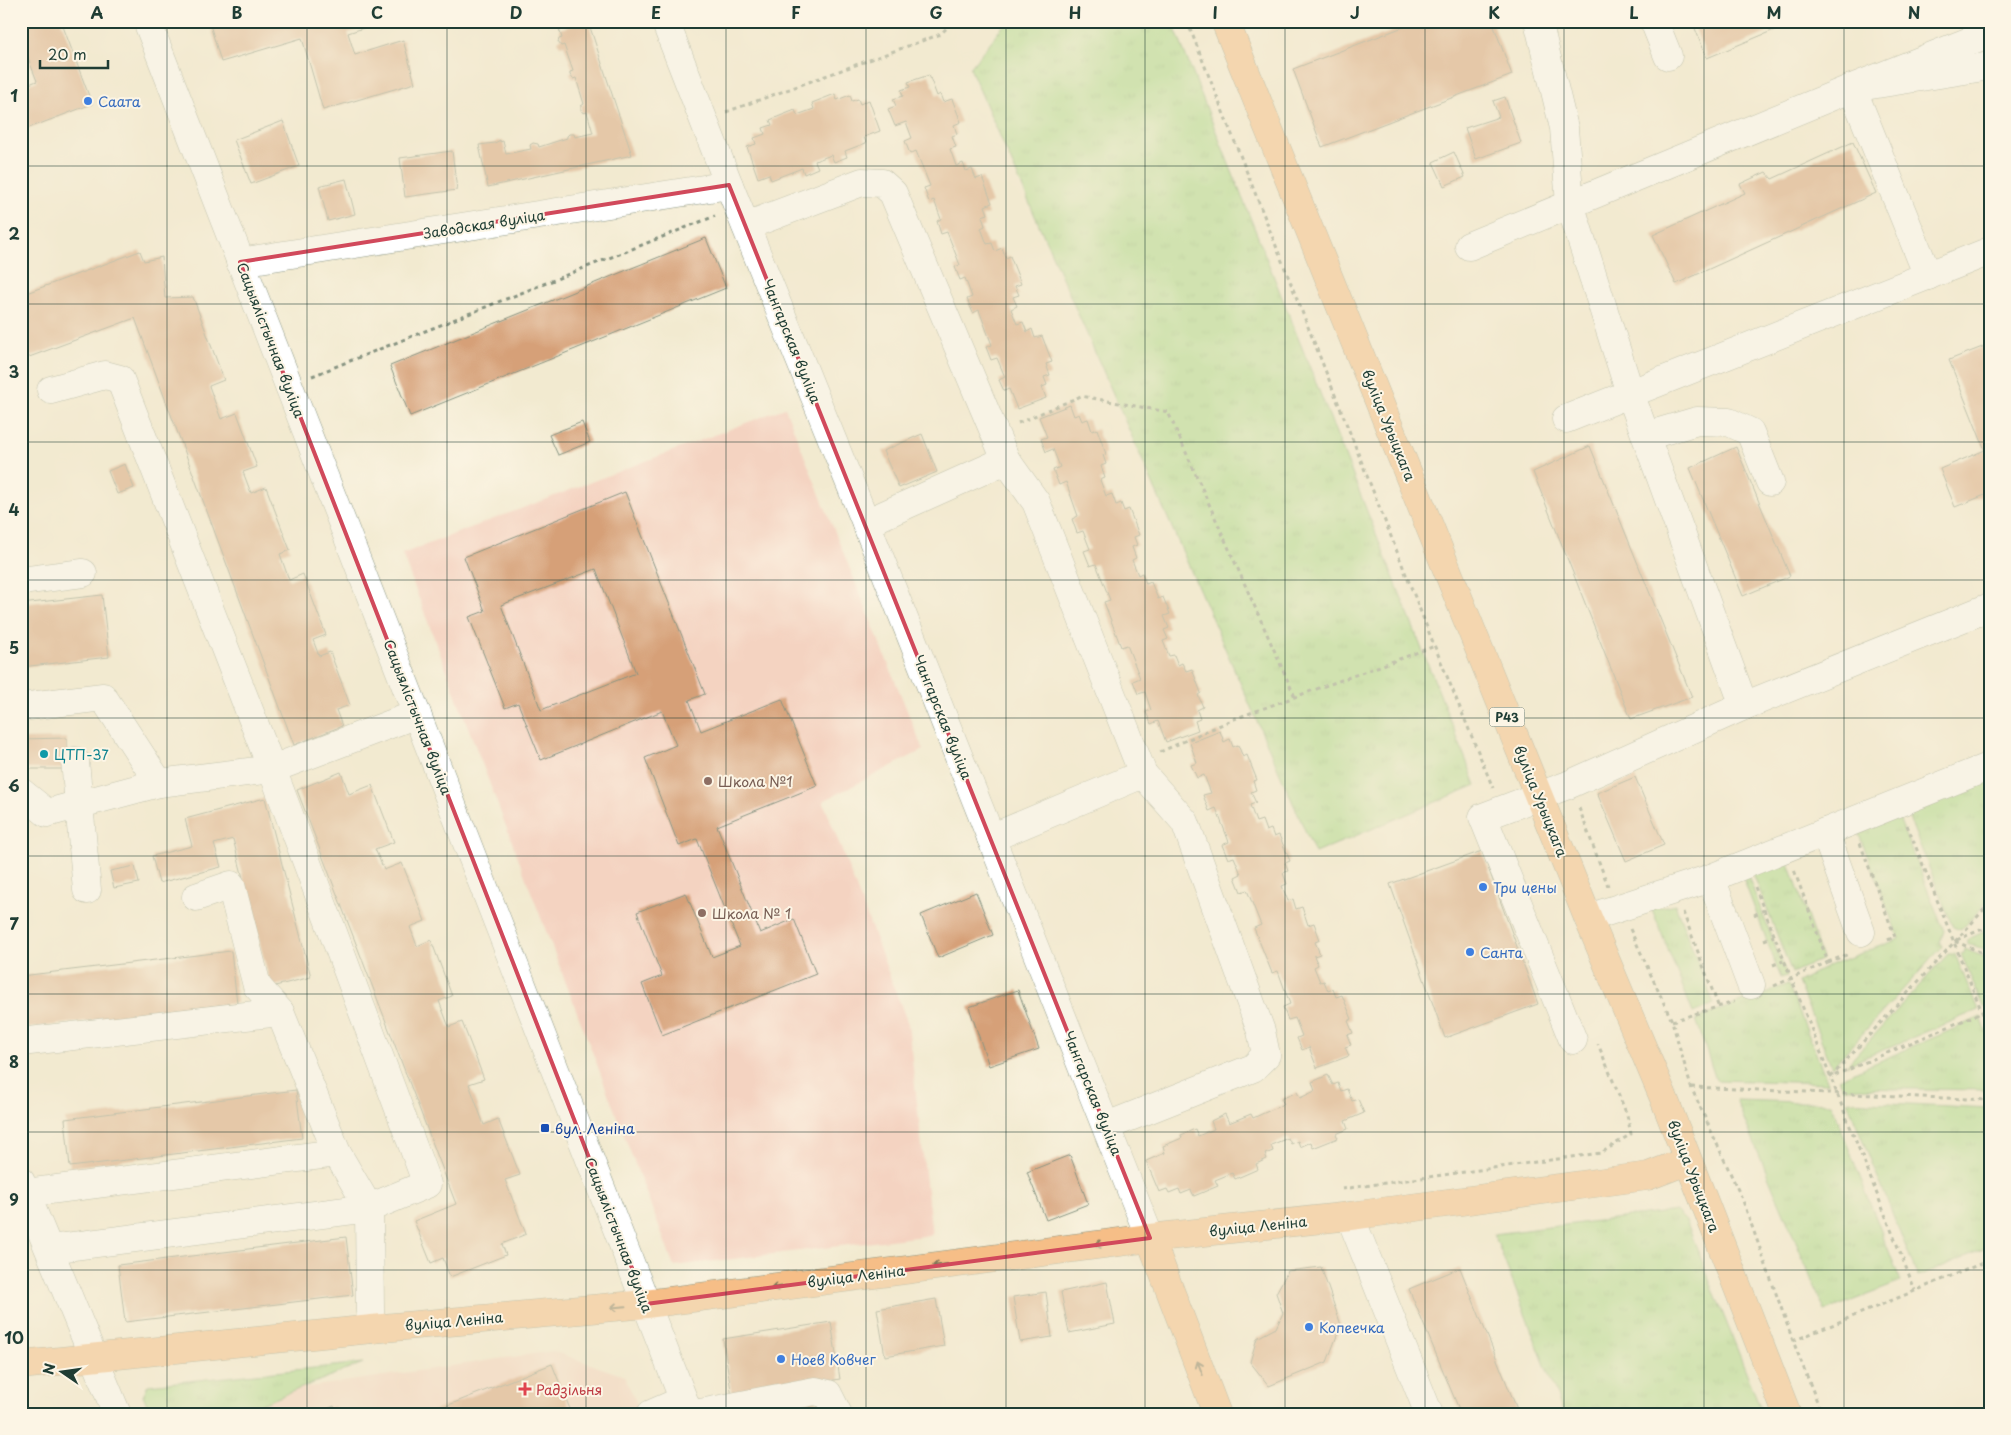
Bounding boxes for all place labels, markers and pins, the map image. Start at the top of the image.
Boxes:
place label: Саата [98,91,141,112]
marker: Саата [82,95,94,107]
place label: ЦТП-37 [54,744,109,765]
marker: ЦТП-37 [38,748,50,760]
place label: Школа №1 [718,771,793,792]
marker: Школа №1 [702,775,714,787]
place label: Три цены [1493,877,1557,898]
marker: Три цены [1477,881,1489,893]
place label: Школа № 1 [712,903,791,924]
marker: Школа № 1 [696,907,708,919]
place label: Санта [1480,942,1523,963]
marker: Санта [1464,946,1476,958]
place label: вул. Леніна [555,1118,635,1139]
marker: вул. Леніна [539,1122,551,1134]
place label: Копеечка [1319,1317,1385,1338]
marker: Копеечка [1303,1321,1315,1333]
place label: Ноев Ковчег [791,1349,877,1370]
marker: Ноев Ковчег [775,1353,787,1365]
place label: Радзільня [536,1379,602,1400]
marker: Радзільня [518,1382,532,1396]

